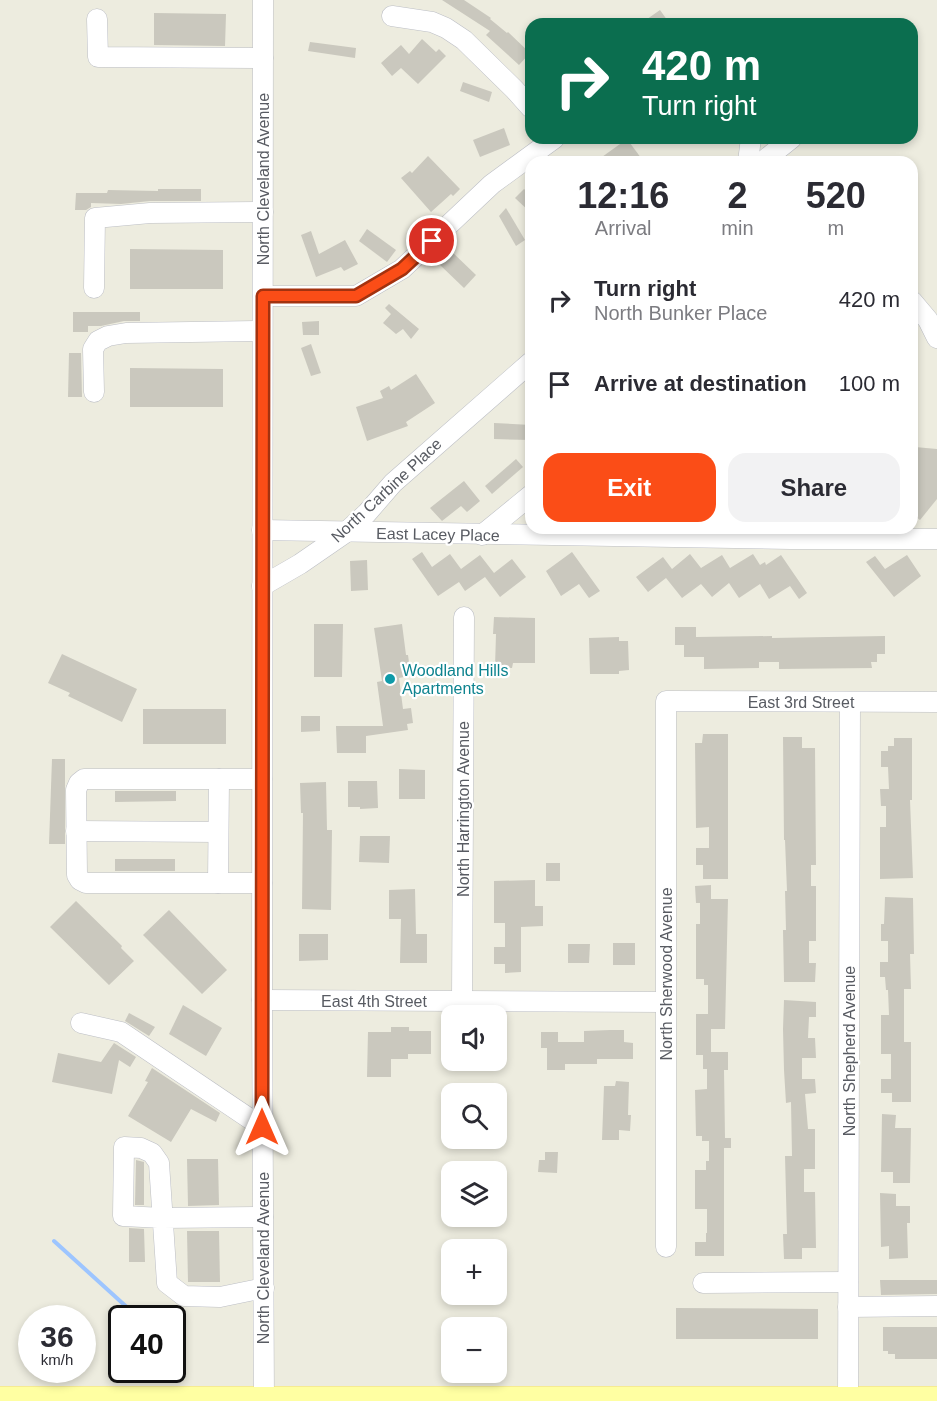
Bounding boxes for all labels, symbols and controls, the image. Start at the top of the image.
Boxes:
icon: right [543,42,621,120]
text: 420 m [642,42,761,89]
text: Turn right [642,91,757,121]
street label: North Cleveland Avenue [255,93,272,265]
text: 12:16 [577,175,669,216]
text: 2 [727,175,747,216]
text: 520 [806,175,866,216]
pin [406,215,457,266]
text: Arrival [595,217,652,239]
text: min [721,217,754,239]
text: m [827,217,844,239]
icon: arrive [415,224,448,257]
text: Turn right [594,276,696,301]
icon: right [543,284,576,317]
text: 420 m [839,287,900,312]
text: North Bunker Place [594,302,767,324]
icon: arrive [543,368,576,401]
text: Arrive at destination [594,371,807,396]
text: 100 m [839,371,900,396]
street label: North Carbine Place [328,435,445,546]
button: Exit [543,453,716,522]
button: Share [728,453,900,522]
street label: East Lacey Place [376,525,500,544]
place label: Woodland Hills Apartments [402,662,508,697]
marker: Woodland Hills Apartments [383,672,397,686]
street label: East 3rd Street [748,694,855,711]
street label: North Harrington Avenue [455,721,472,897]
street label: North Sherwood Avenue [658,887,675,1061]
street label: North Shepherd Avenue [841,966,858,1136]
street label: East 4th Street [321,993,427,1010]
map controls [441,1005,507,1383]
button: sound [441,1005,507,1071]
button: search [441,1083,507,1149]
position arrow [230,1095,294,1159]
button: layers [441,1161,507,1227]
street label: North Cleveland Avenue [255,1172,272,1344]
button: + [441,1239,507,1305]
speed limit sign: 40 [108,1305,186,1383]
button: − [441,1317,507,1383]
text: 36 [40,1320,74,1353]
text: km/h [41,1351,73,1368]

